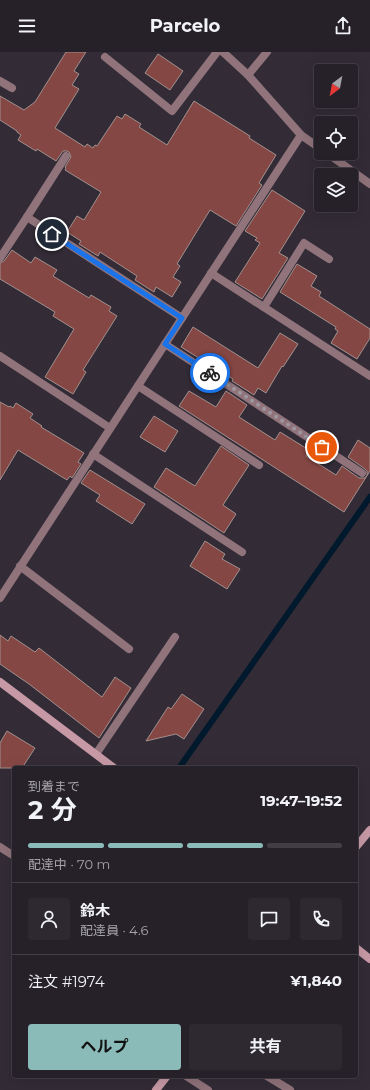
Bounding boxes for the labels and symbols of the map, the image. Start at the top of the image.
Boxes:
north arrow [314,64,358,108]
pin [35,217,69,251]
courier [190,353,230,393]
pin [305,430,339,464]

